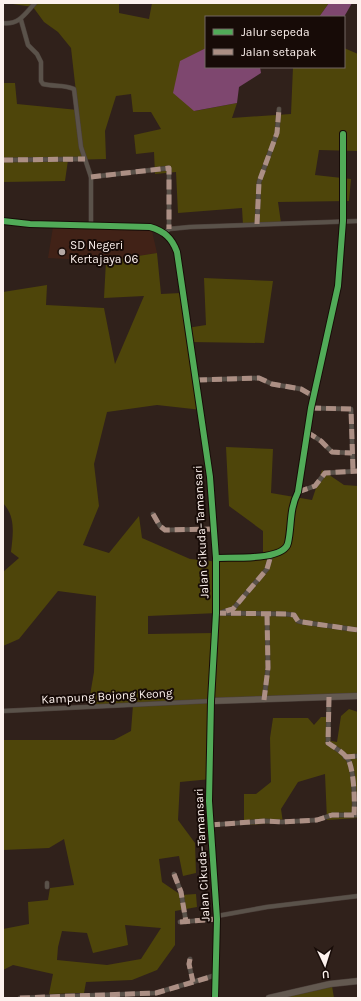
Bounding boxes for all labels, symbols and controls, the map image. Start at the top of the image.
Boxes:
legend [205,16,345,68]
text: Jalur sepeda [241,25,310,39]
text: Jalan setapak [241,45,317,59]
place label: SD Negeri Kertajaya 06 [70,238,138,266]
marker: SD Negeri Kertajaya 06 [57,247,67,257]
street label: Jalan Cikuda–Tamansari [191,465,211,599]
street label: Kampung Bojong Keong [41,686,173,706]
street label: Jalan Cikuda–Tamansari [192,788,212,922]
north arrow [305,945,345,985]
text: U [321,968,330,981]

